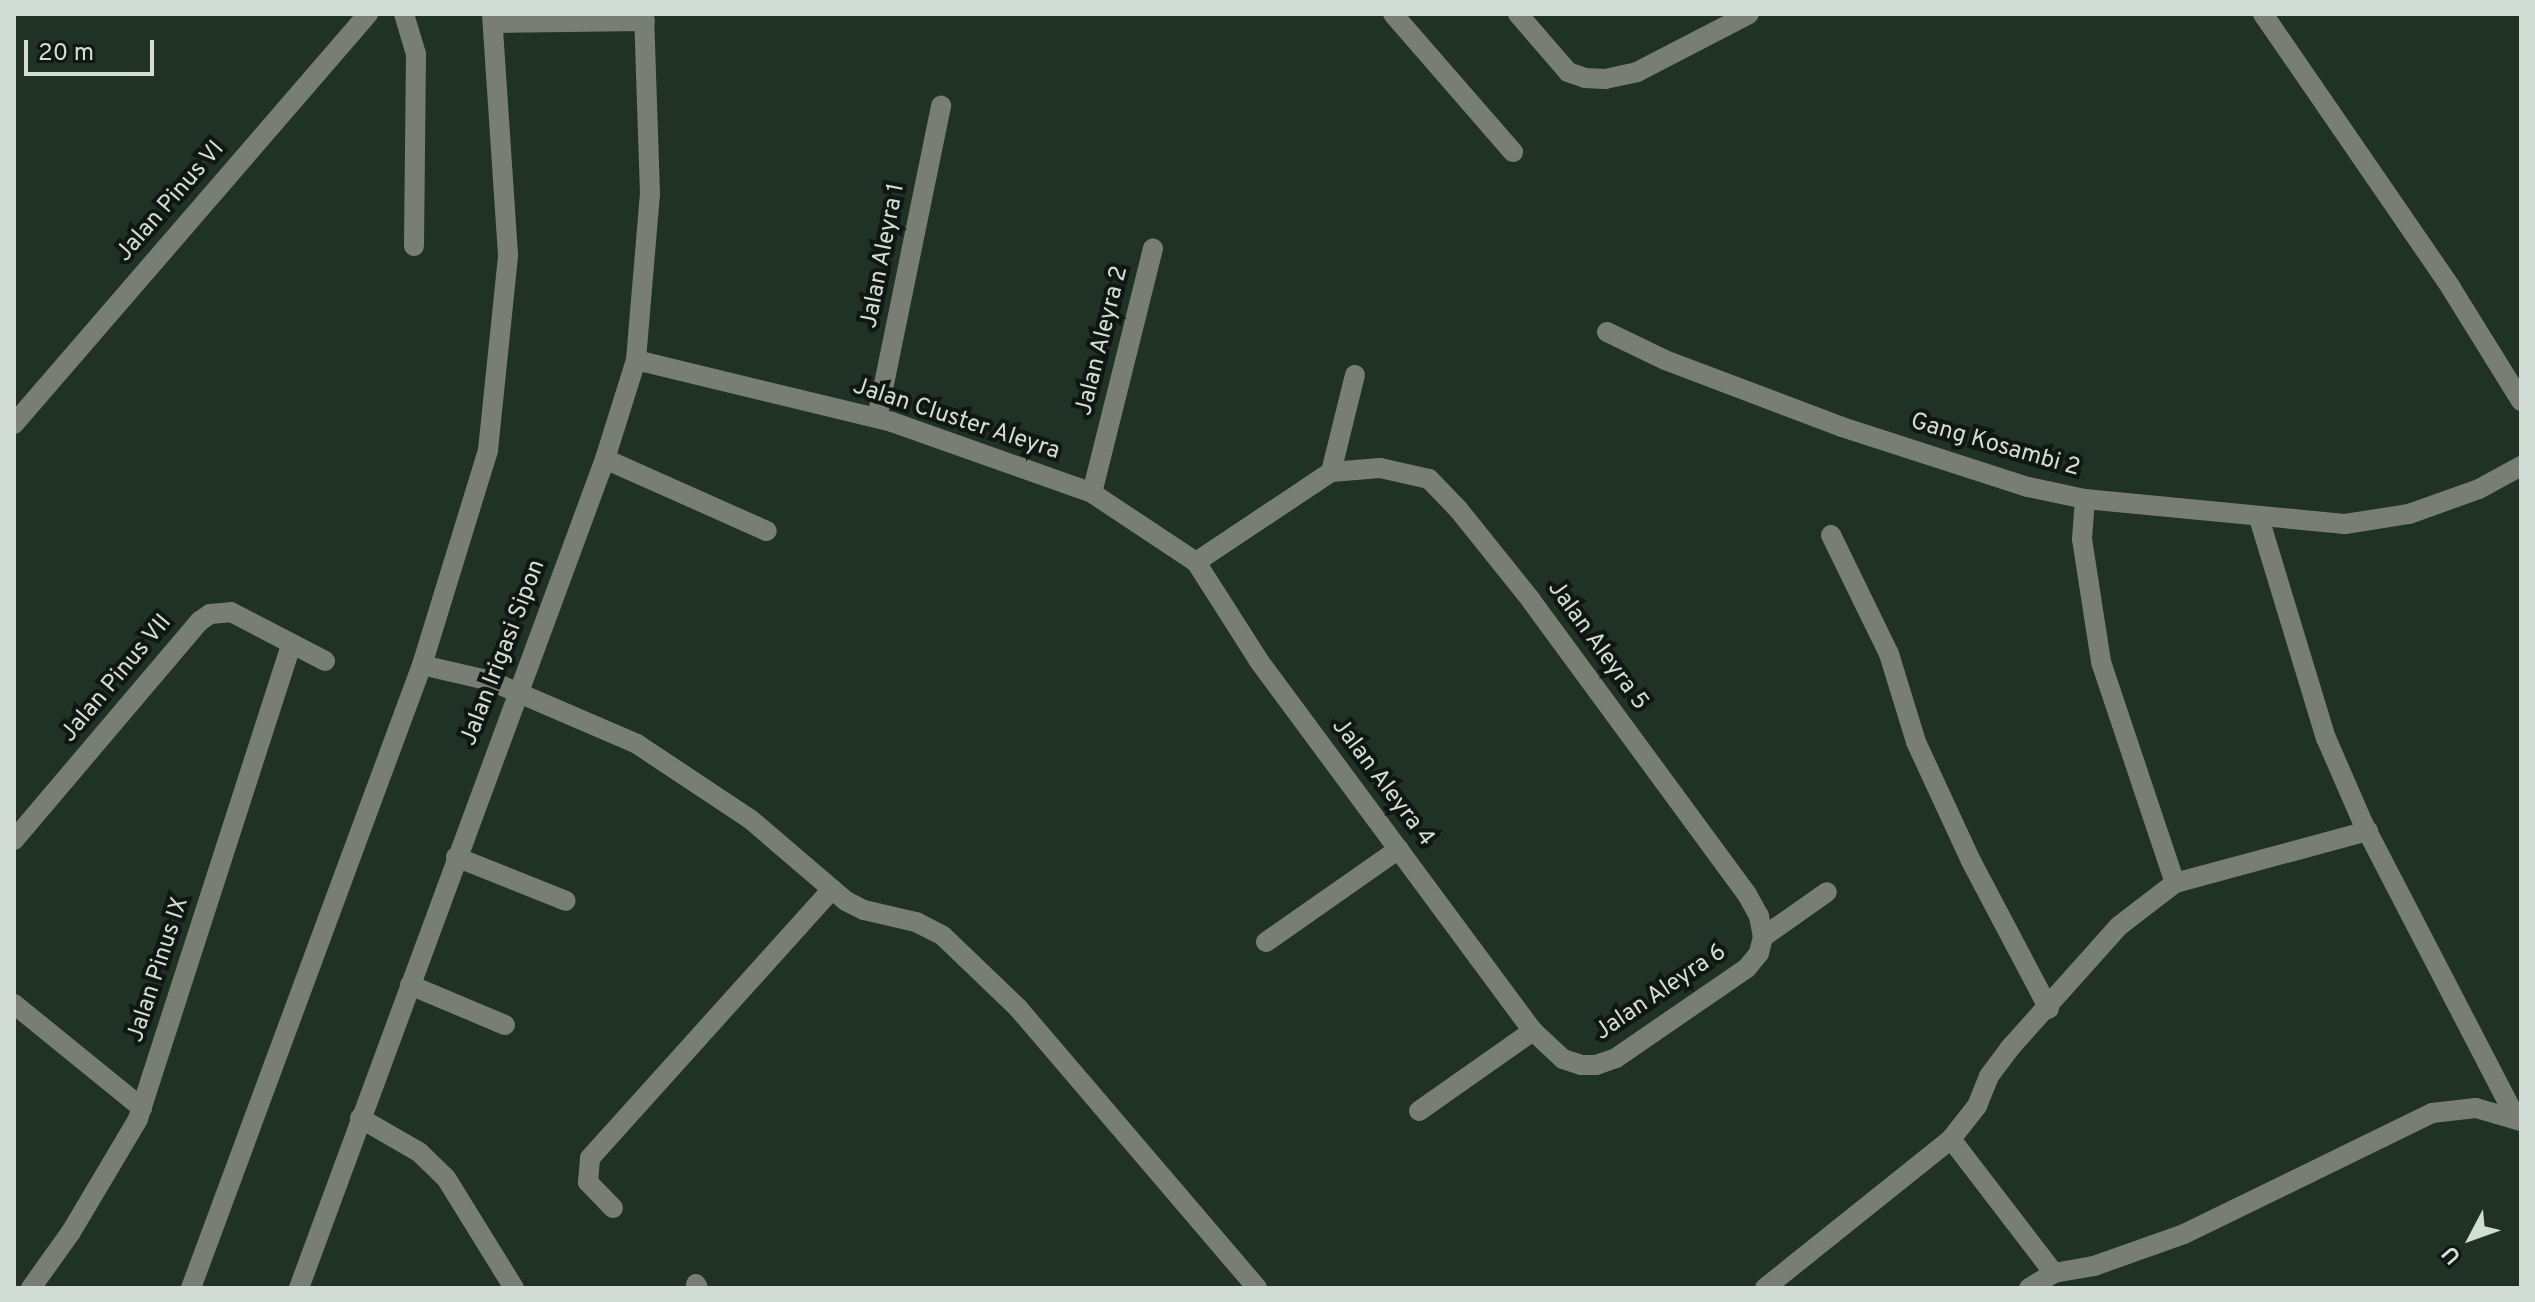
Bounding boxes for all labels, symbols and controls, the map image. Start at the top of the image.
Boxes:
scale bar [28,24,158,74]
text: 20 m [38,39,94,69]
street label: Jalan Pinus VI [110,135,232,269]
street label: Jalan Aleyra 1 [856,181,912,331]
street label: Jalan Aleyra 2 [1070,263,1136,419]
street label: Jalan Cluster Aleyra [848,373,1064,467]
street label: Gang Kosambi 2 [1907,408,2083,484]
street label: Jalan Irigasi Sipon [455,556,553,750]
street label: Jalan Aleyra 5 [1540,575,1654,717]
street label: Jalan Pinus VII [55,609,179,749]
street label: Jalan Aleyra 4 [1324,713,1440,853]
street label: Jalan Pinus IX [122,894,196,1046]
street label: Jalan Aleyra 6 [1589,938,1733,1048]
north arrow [2431,1198,2511,1278]
text: U [2437,1239,2468,1269]

